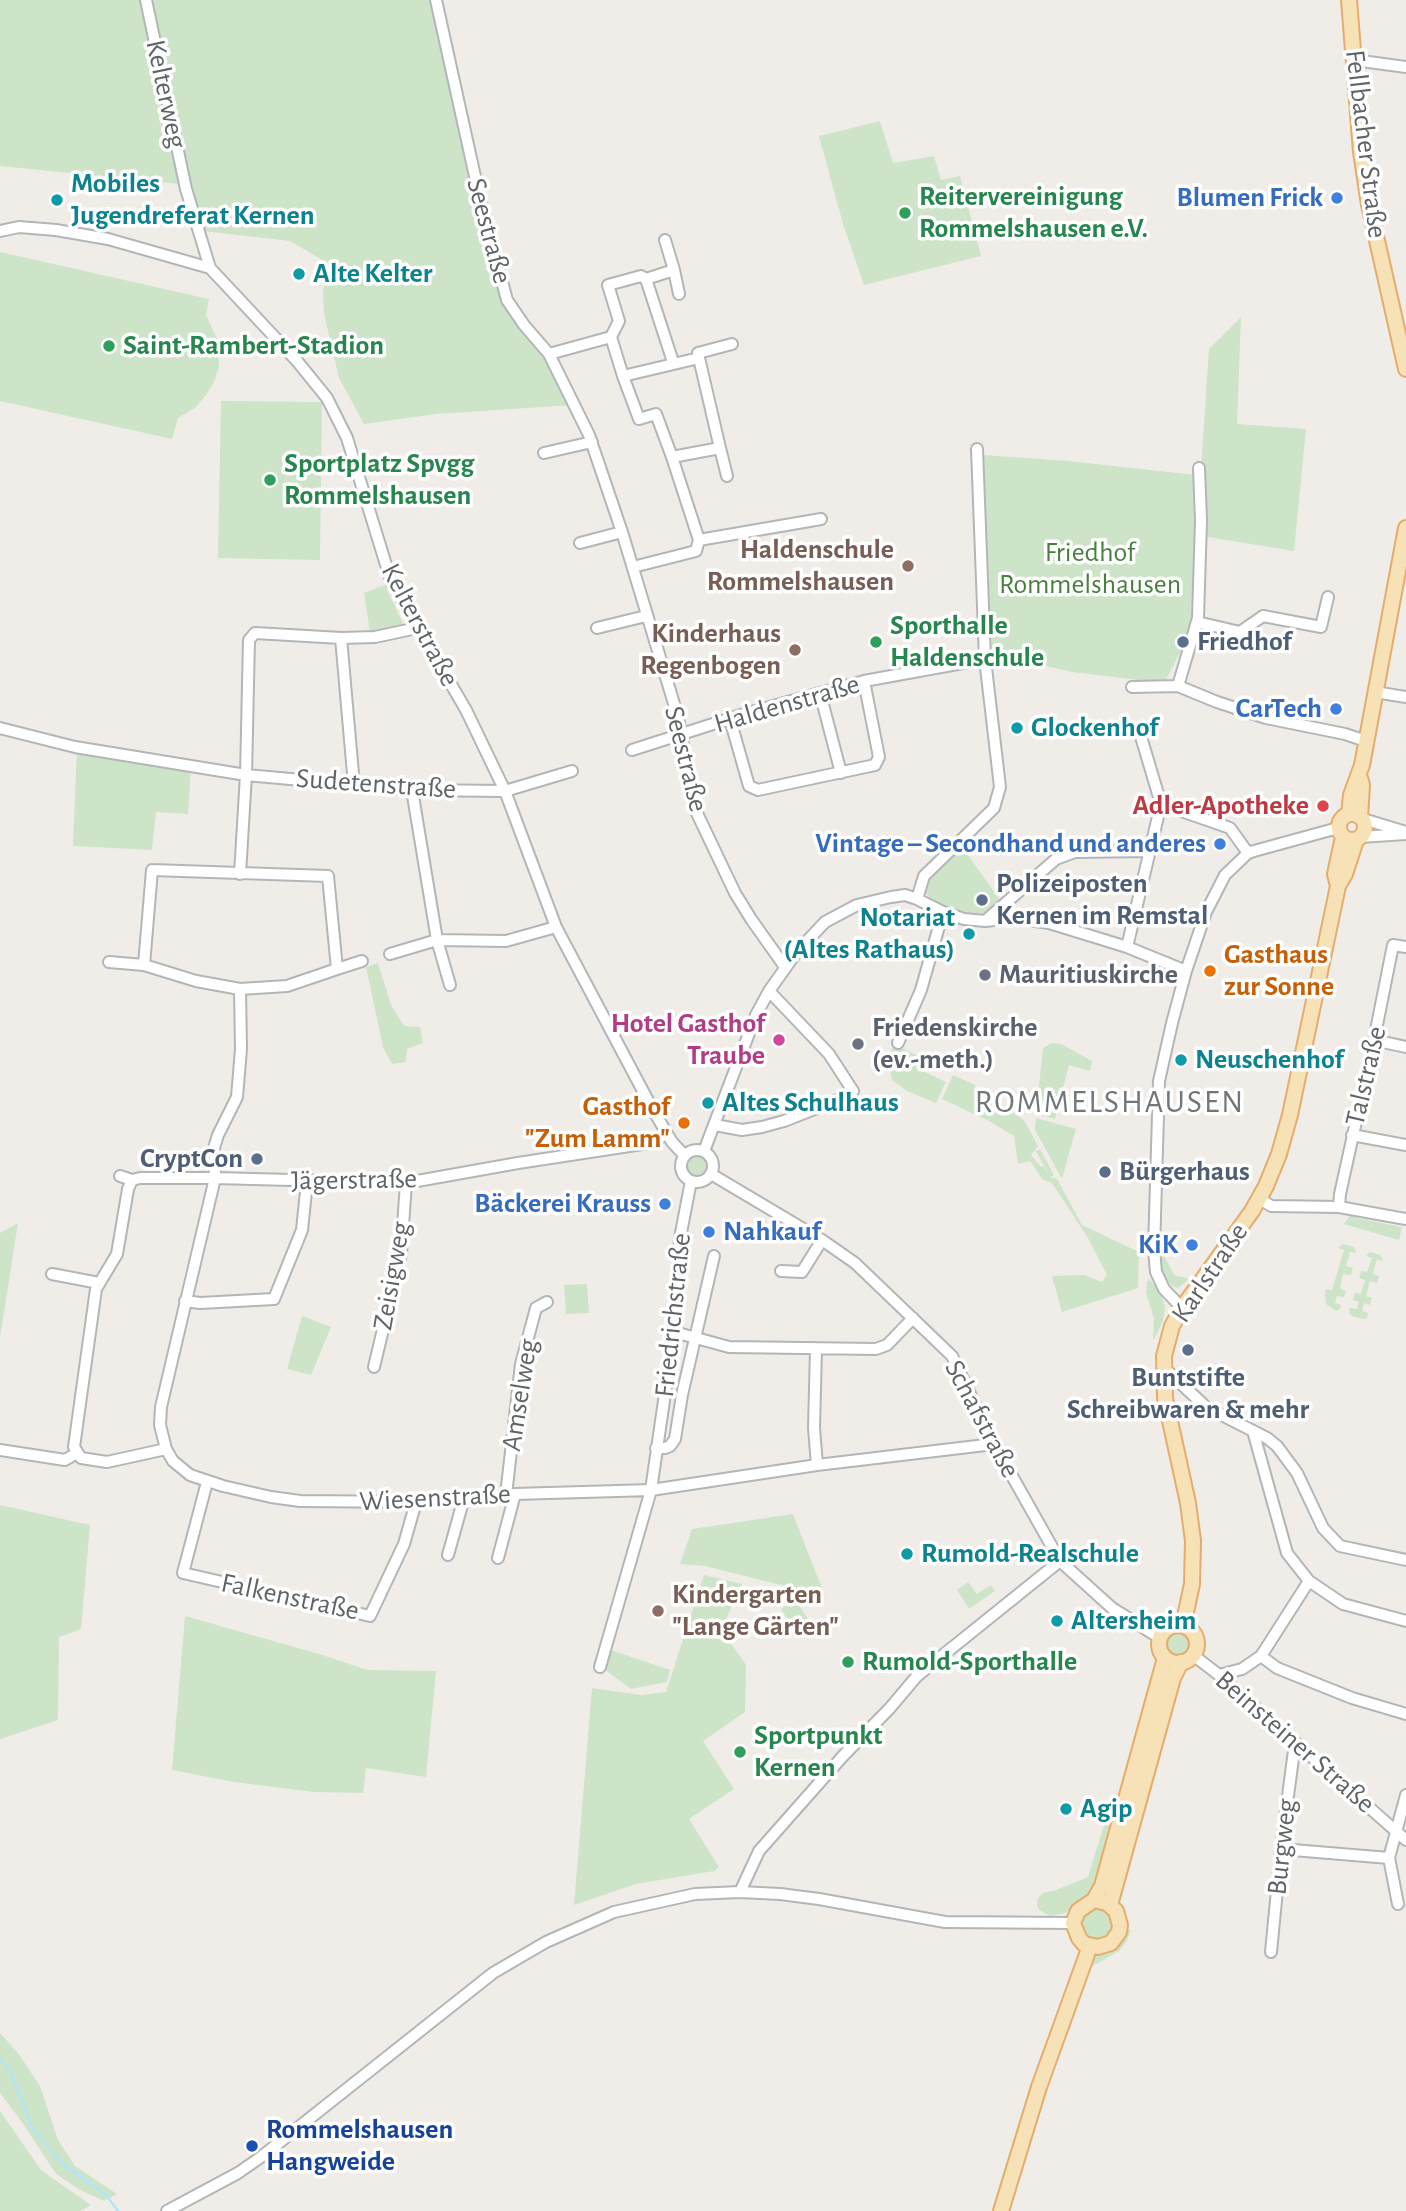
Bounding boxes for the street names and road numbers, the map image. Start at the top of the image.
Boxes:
street label: Kelterweg [138,37,194,151]
street label: Fellbacher Straße [1338,48,1394,240]
street label: Seestraße [459,175,519,287]
street label: Kelterstraße [374,558,466,692]
street label: Haldenstraße [710,667,864,741]
street label: Seestraße [657,703,715,815]
street label: Sudetenstraße [295,762,457,806]
street label: Talstraße [1338,1023,1394,1129]
street label: Jägerstraße [291,1162,417,1198]
street label: Karlstraße [1164,1217,1256,1329]
street label: Zeisigweg [366,1219,418,1333]
street label: Friedrichstraße [648,1231,698,1399]
street label: Amselweg [495,1336,545,1454]
street label: Schafstraße [937,1354,1027,1484]
street label: Wiesenstraße [358,1477,512,1519]
street label: Falkenstraße [218,1566,362,1628]
street label: Beinsteiner Straße [1208,1663,1382,1821]
street label: Burgweg [1260,1797,1304,1897]

